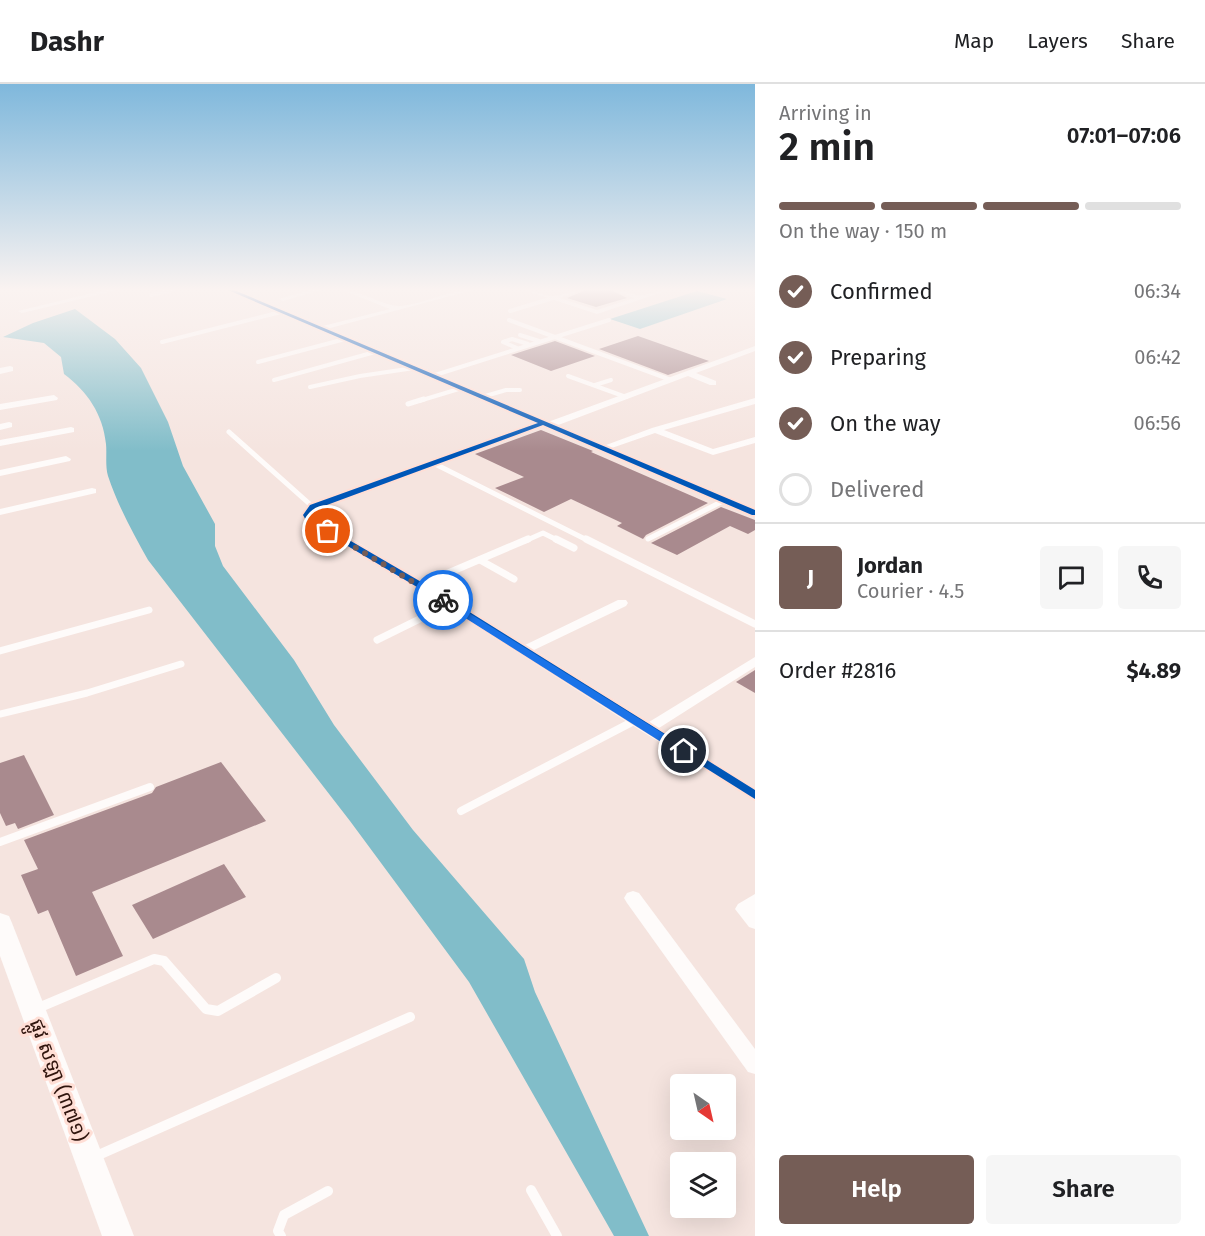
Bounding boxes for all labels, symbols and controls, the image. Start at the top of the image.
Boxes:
text: Dashr [30,25,104,58]
text: Map [954,28,994,54]
text: Layers [1027,28,1088,54]
text: Share [1121,28,1175,54]
text: Arriving in [779,101,872,125]
text: 07:01–07:06 [1067,122,1181,149]
text: 2 min [779,124,875,170]
text: On the way · 150 m [779,219,947,243]
icon: check [779,275,812,308]
text: Confirmed [830,278,933,305]
text: 06:34 [1134,279,1181,303]
icon: check [779,341,812,374]
text: Preparing [830,344,926,371]
text: 06:42 [1134,345,1181,369]
icon: check [779,407,812,440]
text: On the way [830,410,941,437]
text: 06:56 [1134,411,1181,435]
text: Delivered [830,476,925,503]
pin [302,505,353,556]
icon: bag [311,514,344,547]
button: chat [1040,546,1103,609]
button: phone [1118,546,1181,609]
text: Jordan [857,552,923,579]
text: J [807,564,814,591]
courier [413,570,473,630]
text: Courier · 4.5 [857,579,964,603]
icon: bike [427,584,460,617]
text: Order #2816 [779,657,896,684]
text: $4.89 [1126,657,1181,684]
pin [658,725,709,776]
icon: home [667,734,700,767]
street label: ផ្លូវ សឡា (៣៧១) [18,1015,93,1147]
north arrow [670,1074,736,1140]
map controls [670,1074,736,1218]
button: layers [670,1152,736,1218]
button: Help [779,1155,974,1224]
button: Share [986,1155,1181,1224]

